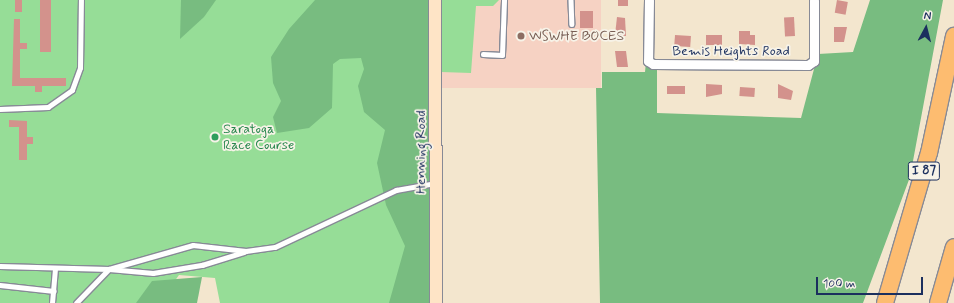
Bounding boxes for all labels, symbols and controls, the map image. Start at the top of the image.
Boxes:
north arrow [906,8,946,48]
text: N [923,9,932,23]
place label: WSWHE BOCES [529,28,626,44]
marker: WSWHE BOCES [516,31,526,41]
street label: Bemis Heights Road [672,43,790,59]
street label: Henning Road [413,111,429,193]
place label: Saratoga Race Course [223,121,294,154]
marker: Saratoga Race Course [210,132,220,142]
road number: I 87 [907,160,941,182]
scale bar [818,269,925,295]
text: 100 m [823,276,855,292]

